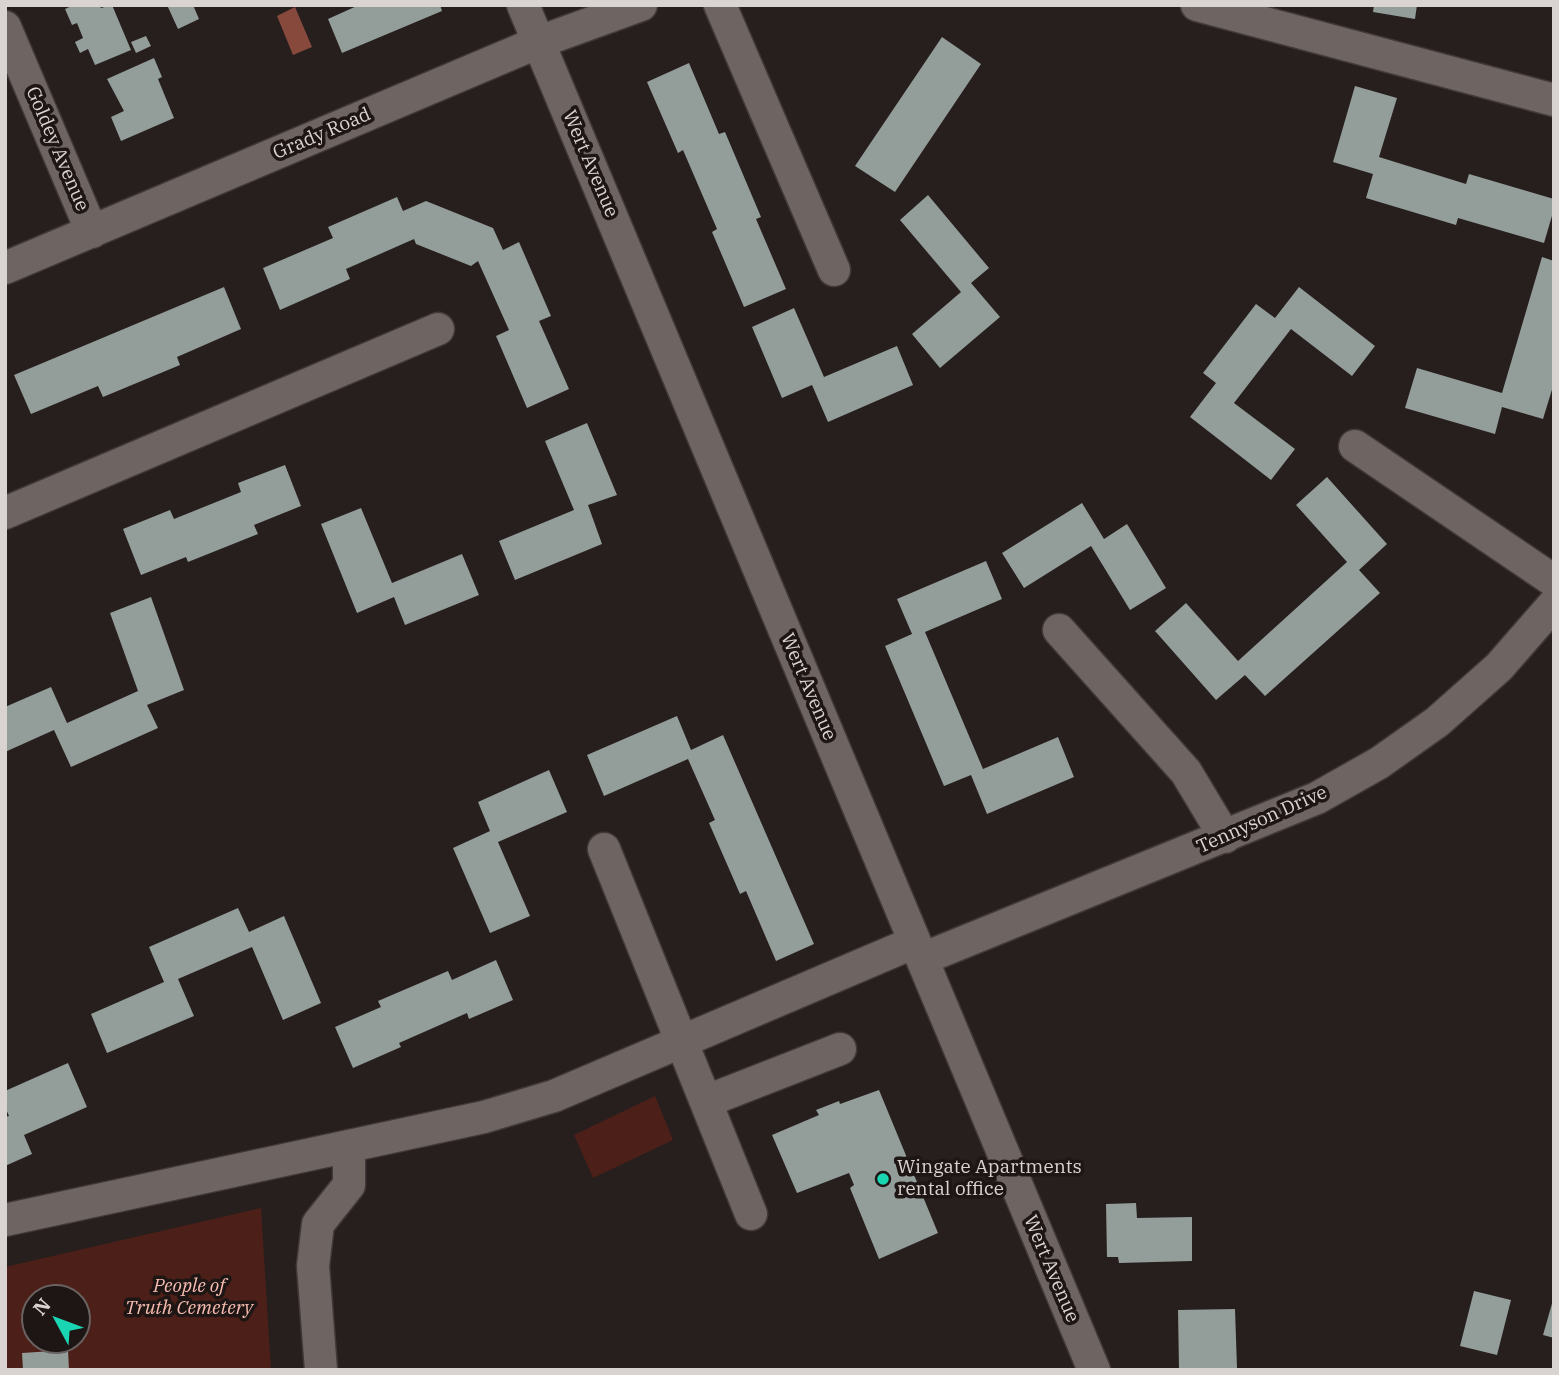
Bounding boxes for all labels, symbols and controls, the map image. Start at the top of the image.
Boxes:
street label: Goldey Avenue [21,83,93,215]
street label: Grady Road [270,103,374,165]
street label: Wert Avenue [557,107,623,221]
street label: Wert Avenue [775,630,841,744]
street label: Tennyson Drive [1193,781,1331,859]
place label: Wingate Apartments rental office [897,1157,1082,1201]
marker: Wingate Apartments rental office [875,1171,891,1187]
street label: Wert Avenue [1018,1212,1084,1326]
park label: People of Truth Cemetery [125,1276,253,1320]
north arrow [21,1284,91,1354]
text: N [28,1293,56,1320]

